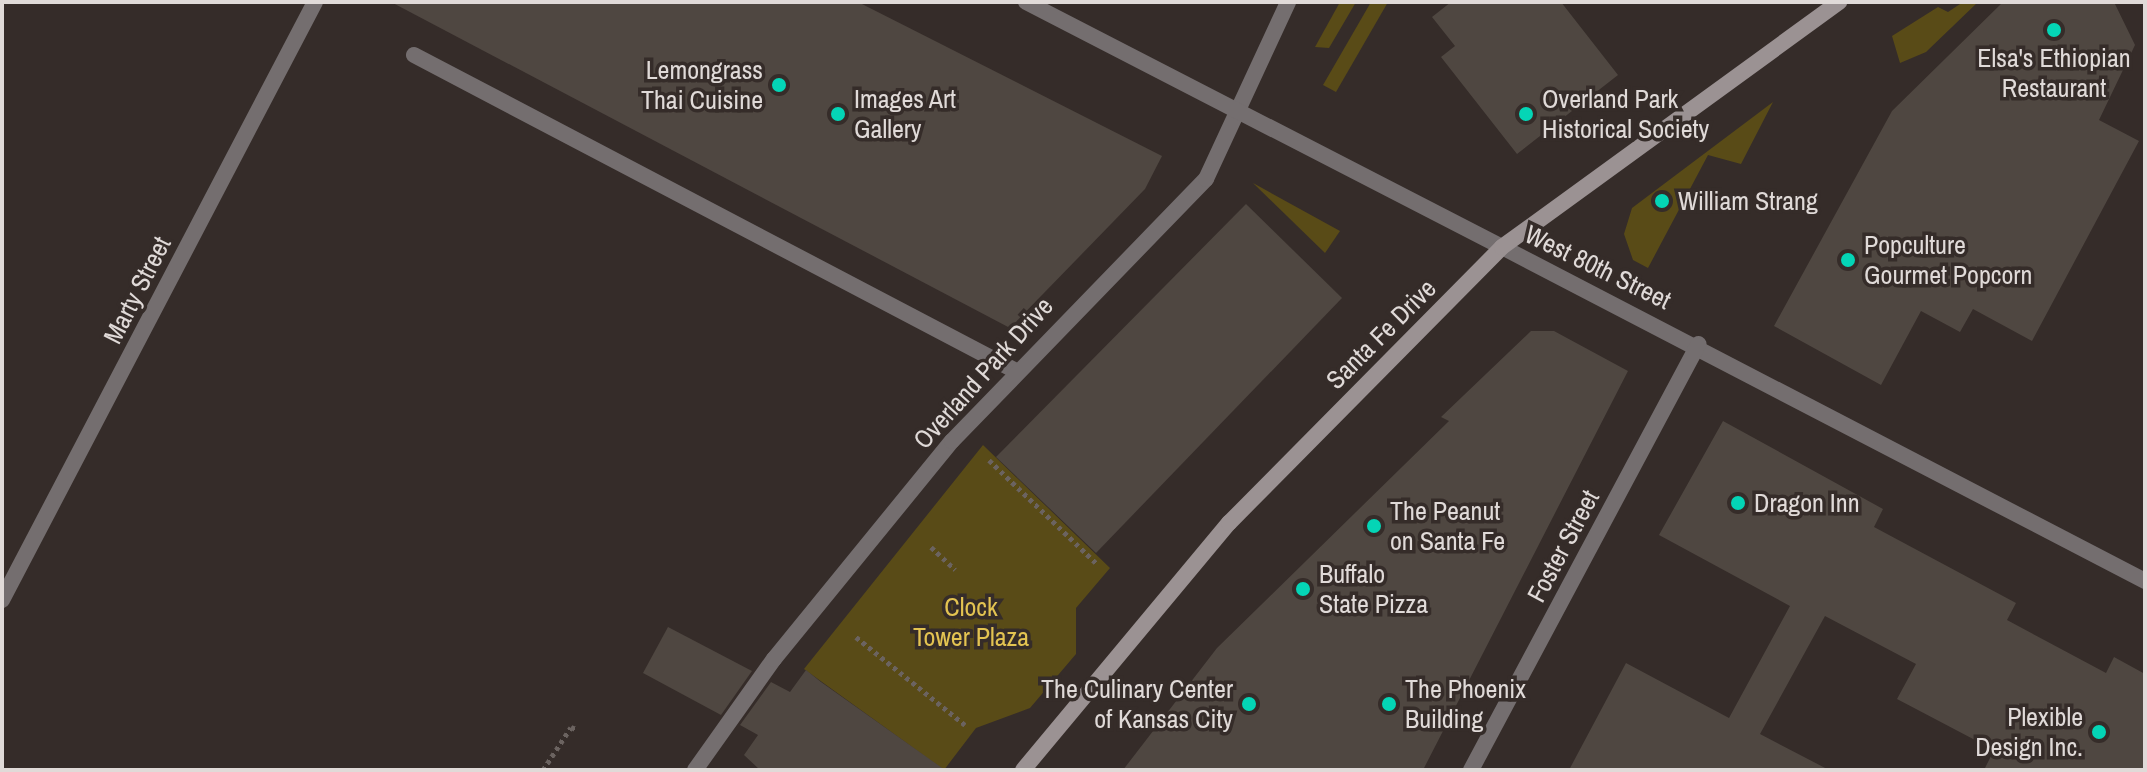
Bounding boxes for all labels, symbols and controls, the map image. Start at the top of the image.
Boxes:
marker: Elsa's Ethiopian Restaurant [2045,21,2063,39]
place label: Elsa's Ethiopian Restaurant [1977,42,2131,104]
place label: Lemongrass Thai Cuisine [641,54,763,116]
marker: Lemongrass Thai Cuisine [770,76,788,94]
place label: Images Art Gallery [854,83,957,144]
place label: Overland Park Historical Society [1542,83,1709,144]
marker: Images Art Gallery [829,105,847,123]
marker: Overland Park Historical Society [1517,105,1535,123]
place label: William Strang [1678,185,1818,217]
marker: William Strang [1653,192,1671,210]
street label: West 80th Street [1520,218,1676,316]
place label: Popculture Gourmet Popcorn [1864,229,2032,290]
street label: Marty Street [97,231,177,349]
marker: Popculture Gourmet Popcorn [1839,251,1857,269]
street label: Santa Fe Drive [1320,273,1442,395]
street label: Overland Park Drive [907,291,1059,455]
street label: Foster Street [1521,485,1605,607]
place label: Dragon Inn [1754,487,1859,519]
marker: Dragon Inn [1729,494,1747,512]
place label: The Peanut on Santa Fe [1390,495,1505,556]
marker: The Peanut on Santa Fe [1365,517,1383,535]
place label: Buffalo State Pizza [1319,558,1428,620]
marker: Buffalo State Pizza [1294,580,1312,598]
park label: Clock Tower Plaza [913,591,1029,652]
place label: The Culinary Center of Kansas City [1041,673,1233,734]
place label: The Phoenix Building [1405,673,1526,734]
marker: The Culinary Center of Kansas City [1240,695,1258,713]
marker: The Phoenix Building [1380,695,1398,713]
place label: Plexible Design Inc. [1975,701,2083,762]
marker: Plexible Design Inc. [2090,723,2108,741]

